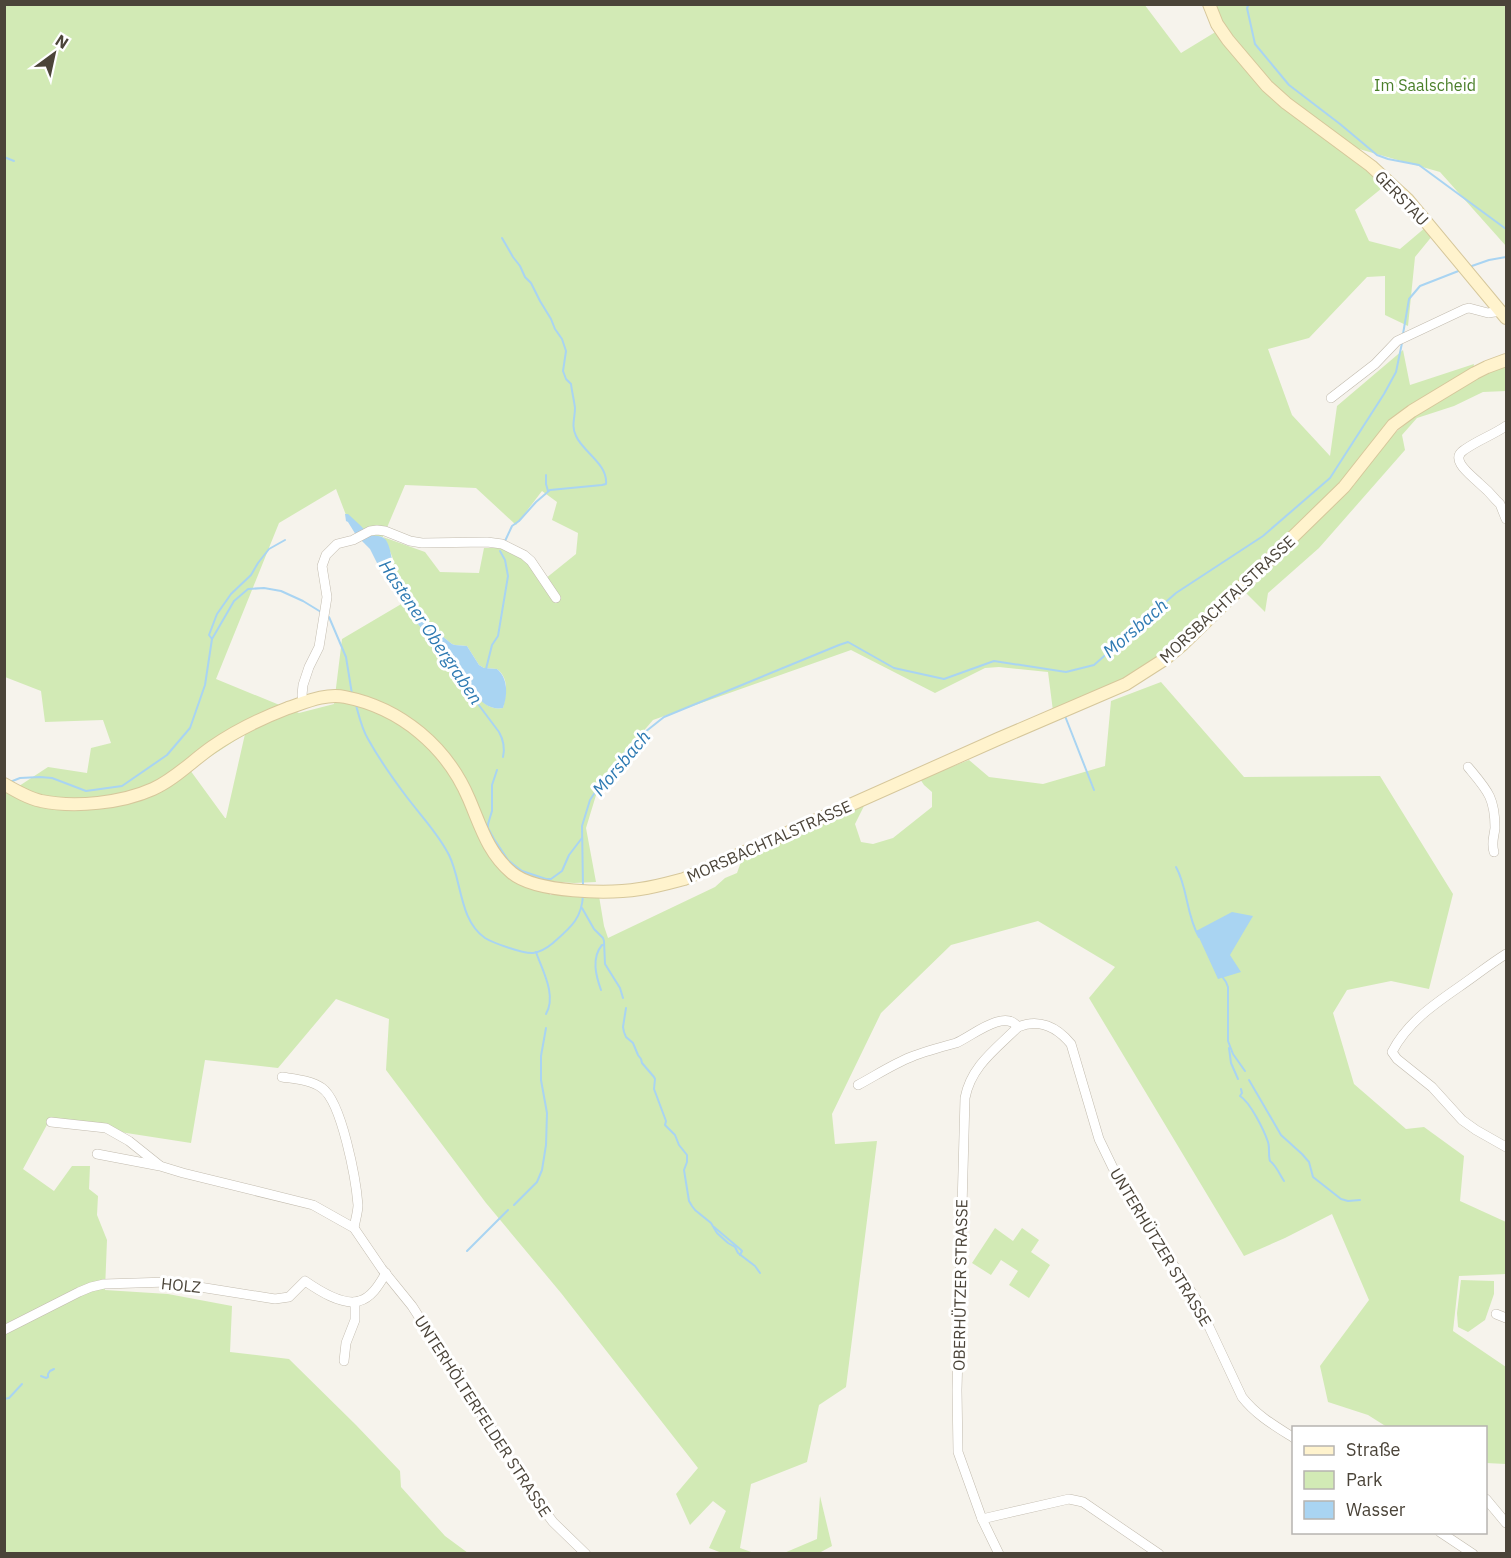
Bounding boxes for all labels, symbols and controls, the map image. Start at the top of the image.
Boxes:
north arrow [24,24,84,84]
text: N [52,30,72,53]
park label: Im Saalscheid [1374,75,1476,95]
street label: GERSTAU [1371,166,1433,230]
street label: MORSBACHTALSTRASSE [1155,531,1299,667]
water label: Hastener Obergraben [374,555,488,709]
water label: Morsbach [1098,593,1172,663]
water label: Morsbach [587,725,655,801]
street label: MORSBACHTALSTRASSE [683,796,855,886]
street label: UNTERHÜTZER STRASSE [1106,1164,1216,1330]
street label: OBERHÜTZER STRASSE [949,1199,971,1371]
street label: HOLZ [160,1273,202,1297]
street label: UNTERHÖLTERFELDER STRASSE [410,1312,556,1520]
legend [1292,1426,1487,1534]
text: Straße [1346,1438,1400,1461]
text: Park [1346,1468,1383,1491]
text: Wasser [1346,1498,1406,1521]

